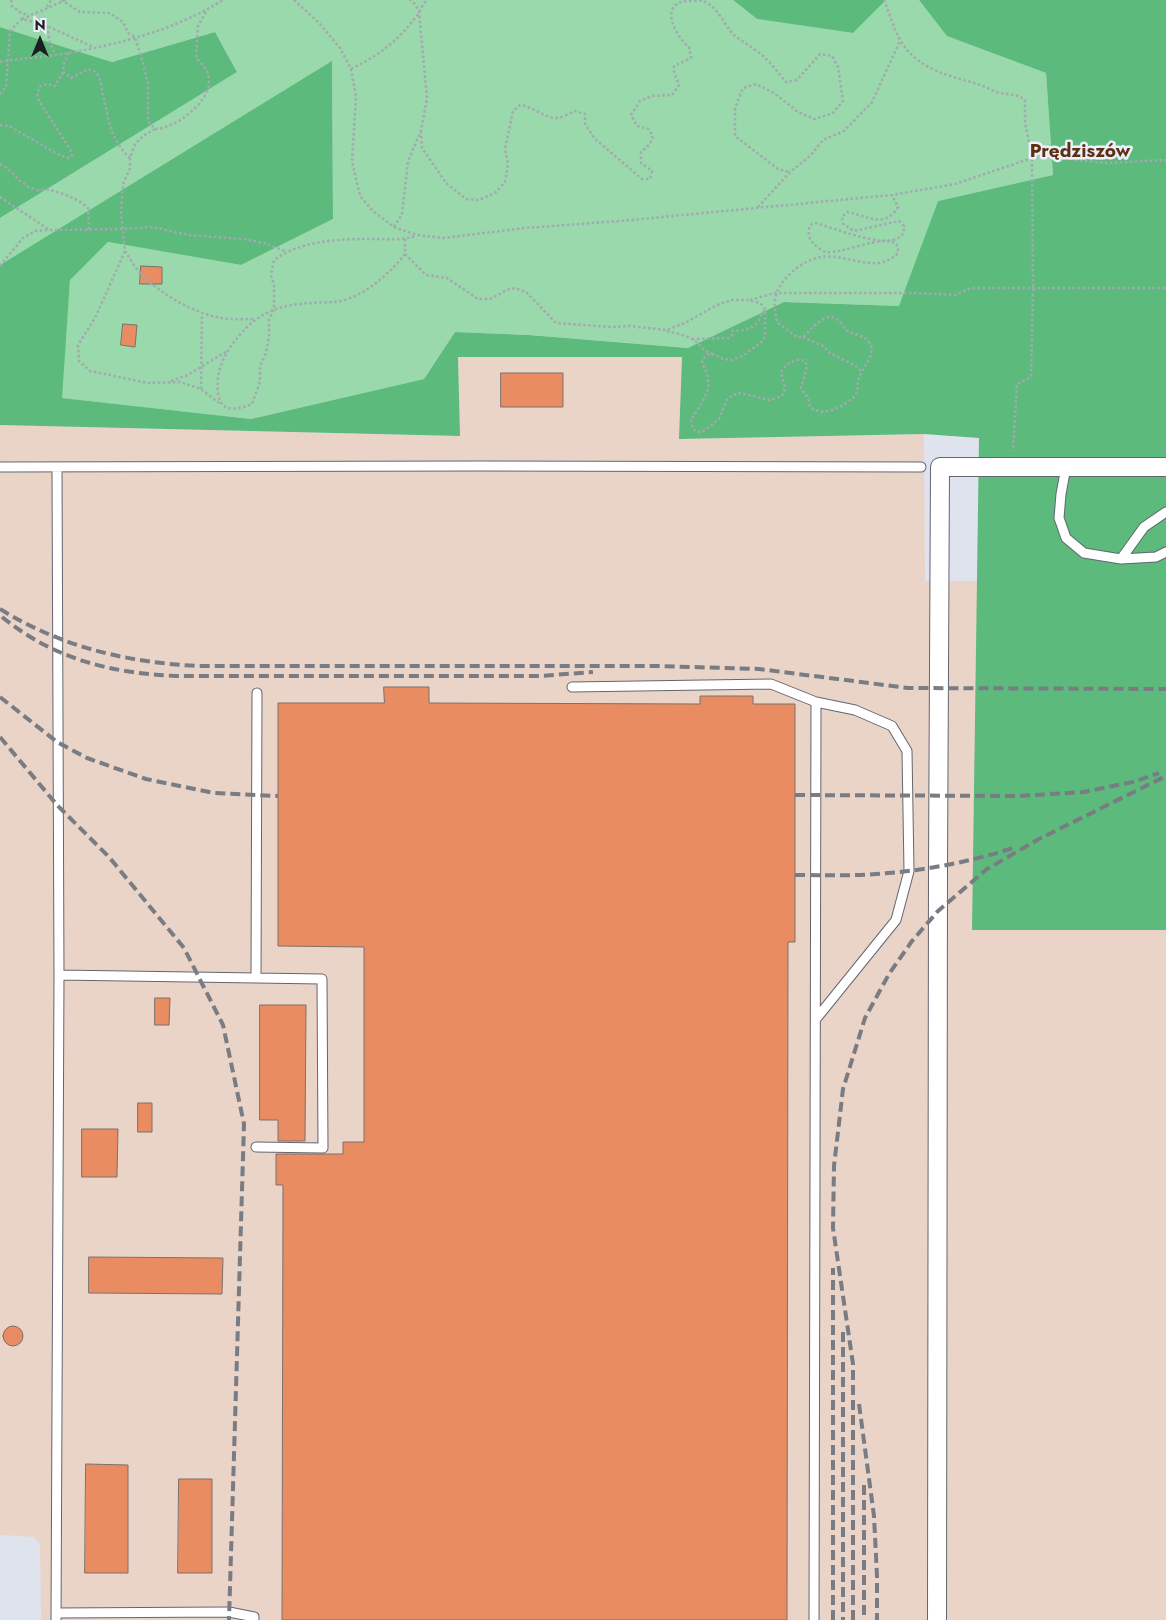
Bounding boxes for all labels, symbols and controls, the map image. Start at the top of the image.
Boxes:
north arrow [15,15,65,65]
text: N [34,15,46,35]
district label: Prędziszów [1030,141,1130,163]

